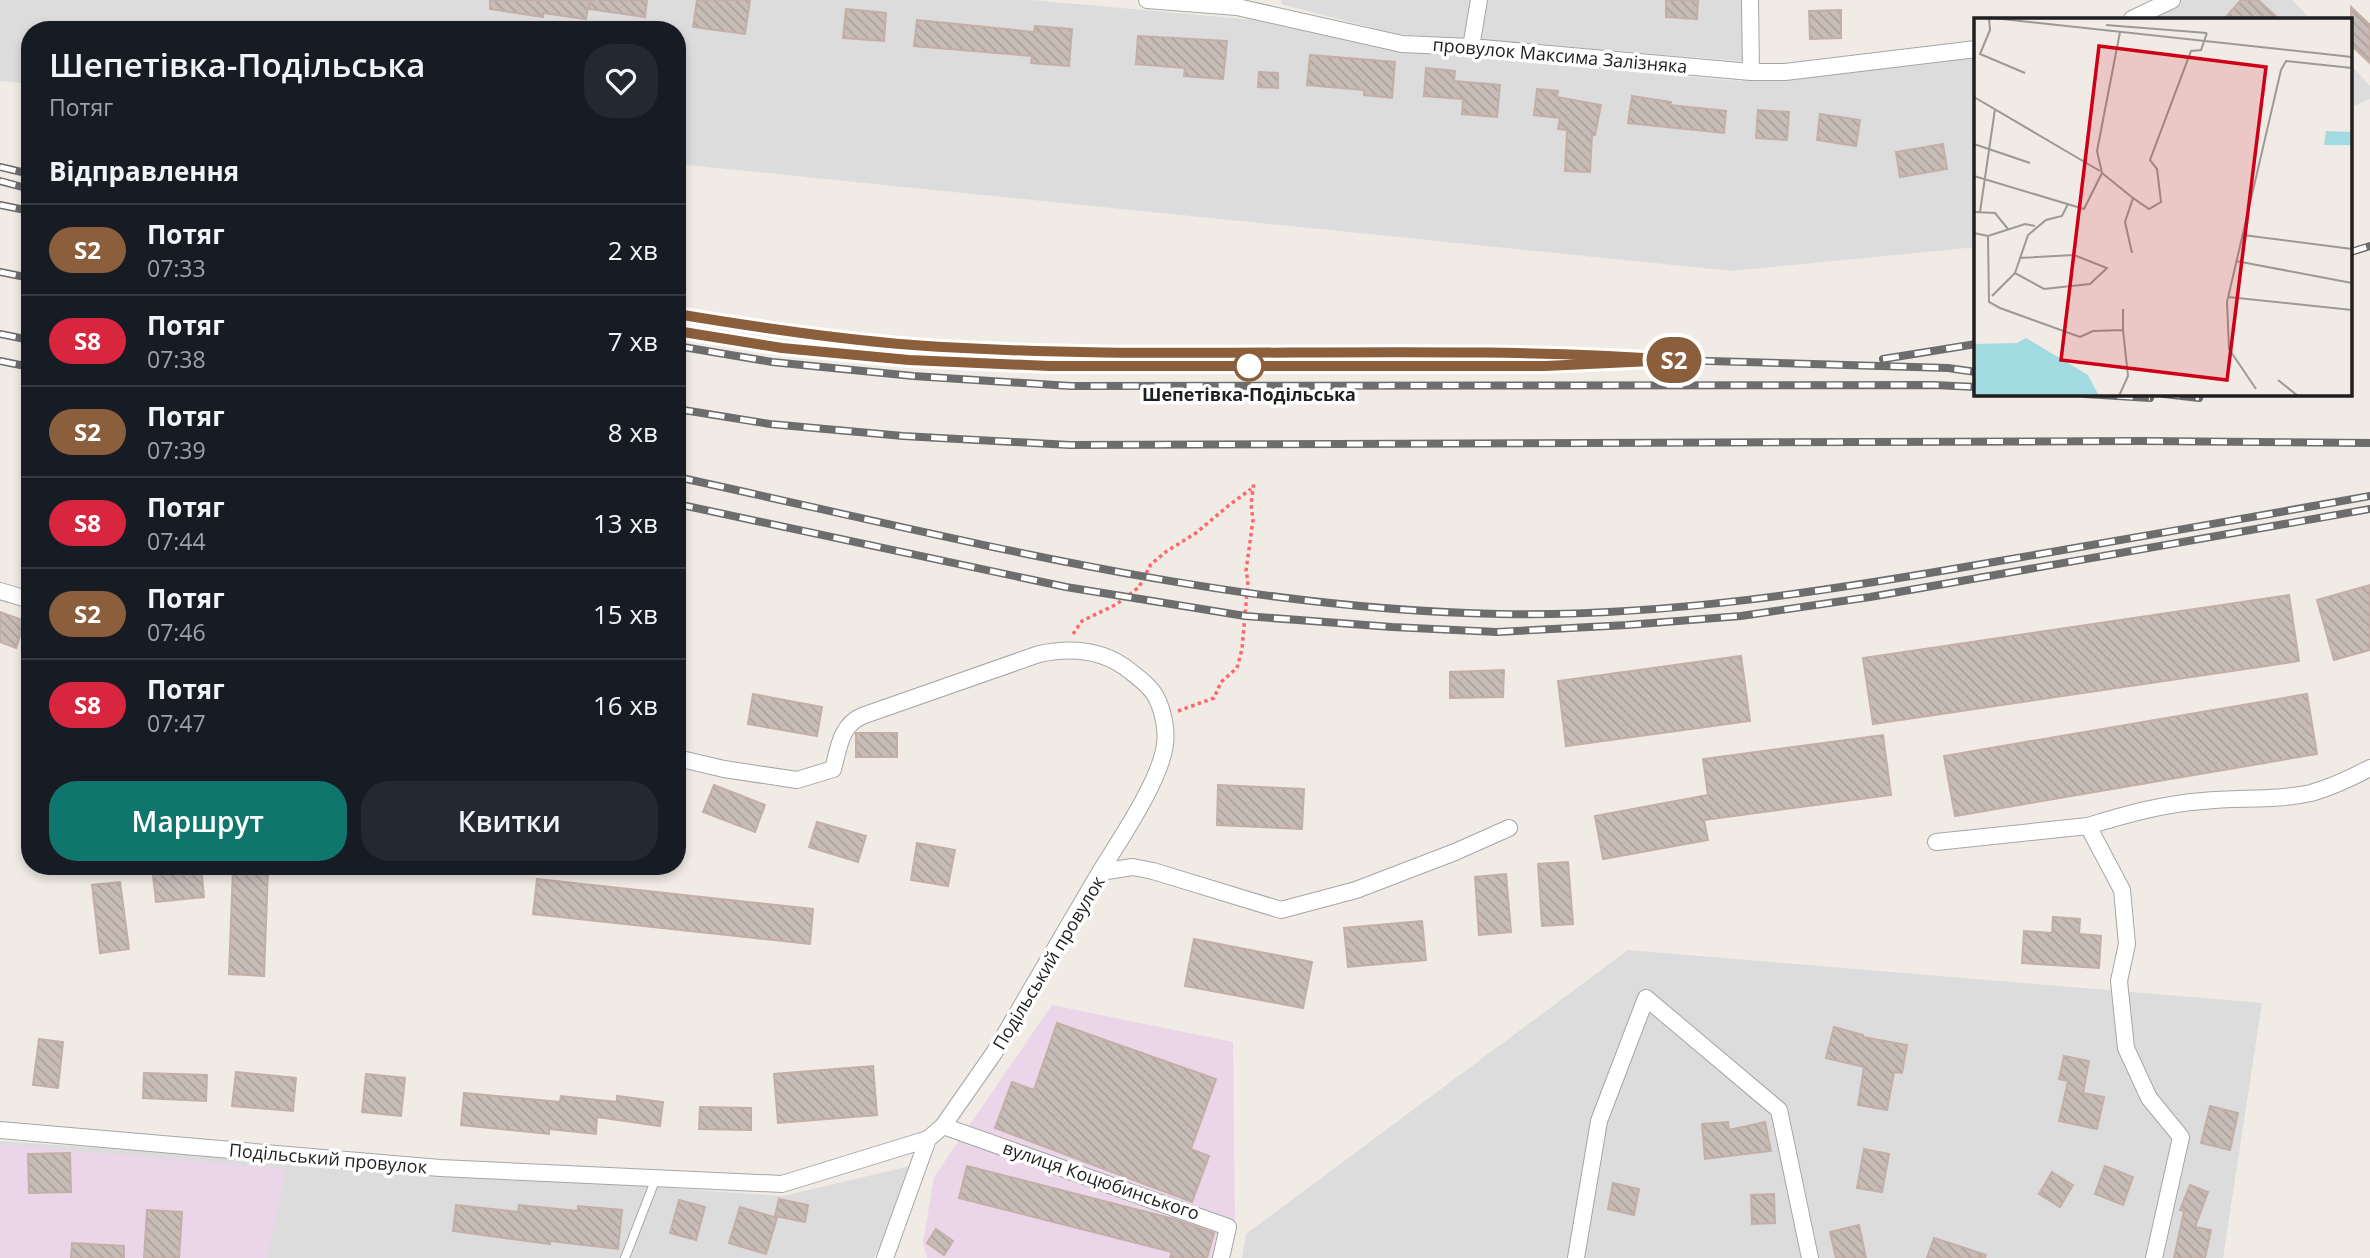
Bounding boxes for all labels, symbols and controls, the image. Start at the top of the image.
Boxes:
inset map [1974,18,2352,396]
street label: провулок Максима Залізняка [1432,32,1688,78]
text: Шепетівка-Подільська [49,42,426,87]
button: heart [584,44,658,118]
text: Потяг [49,91,113,123]
text: Відправлення [49,153,239,189]
text: Потяг [147,216,225,252]
text: 2 хв [608,232,658,268]
text: S2 [74,233,101,266]
text: 07:33 [147,252,206,284]
text: Потяг [147,307,225,343]
text: 7 хв [608,323,658,359]
text: S8 [74,324,101,357]
line badge: S2 [1642,337,1706,383]
text: 07:38 [147,343,206,375]
text: S2 [1661,343,1687,376]
marker: Шепетівка-Подільська [1234,351,1264,381]
place label: Шепетівка-Подільська [1142,382,1356,406]
text: Потяг [147,398,225,434]
text: 8 хв [608,414,658,450]
text: S2 [74,415,101,448]
text: 07:39 [147,434,206,466]
text: Потяг [147,489,225,525]
text: 13 хв [593,505,658,541]
text: S8 [74,506,101,539]
text: 07:44 [147,525,206,557]
text: Потяг [147,580,225,616]
text: 15 хв [593,596,658,632]
text: S2 [74,597,101,630]
text: 07:46 [147,616,206,648]
text: Потяг [147,671,225,707]
text: 16 хв [593,687,658,723]
text: S8 [74,688,101,721]
text: 07:47 [147,707,206,739]
button: Маршрут [49,781,347,861]
button: Квитки [361,781,658,861]
street label: Подільський провулок [987,871,1110,1054]
street label: вулиця Коцюбинського [1000,1135,1203,1225]
street label: Подільський провулок [228,1137,429,1179]

